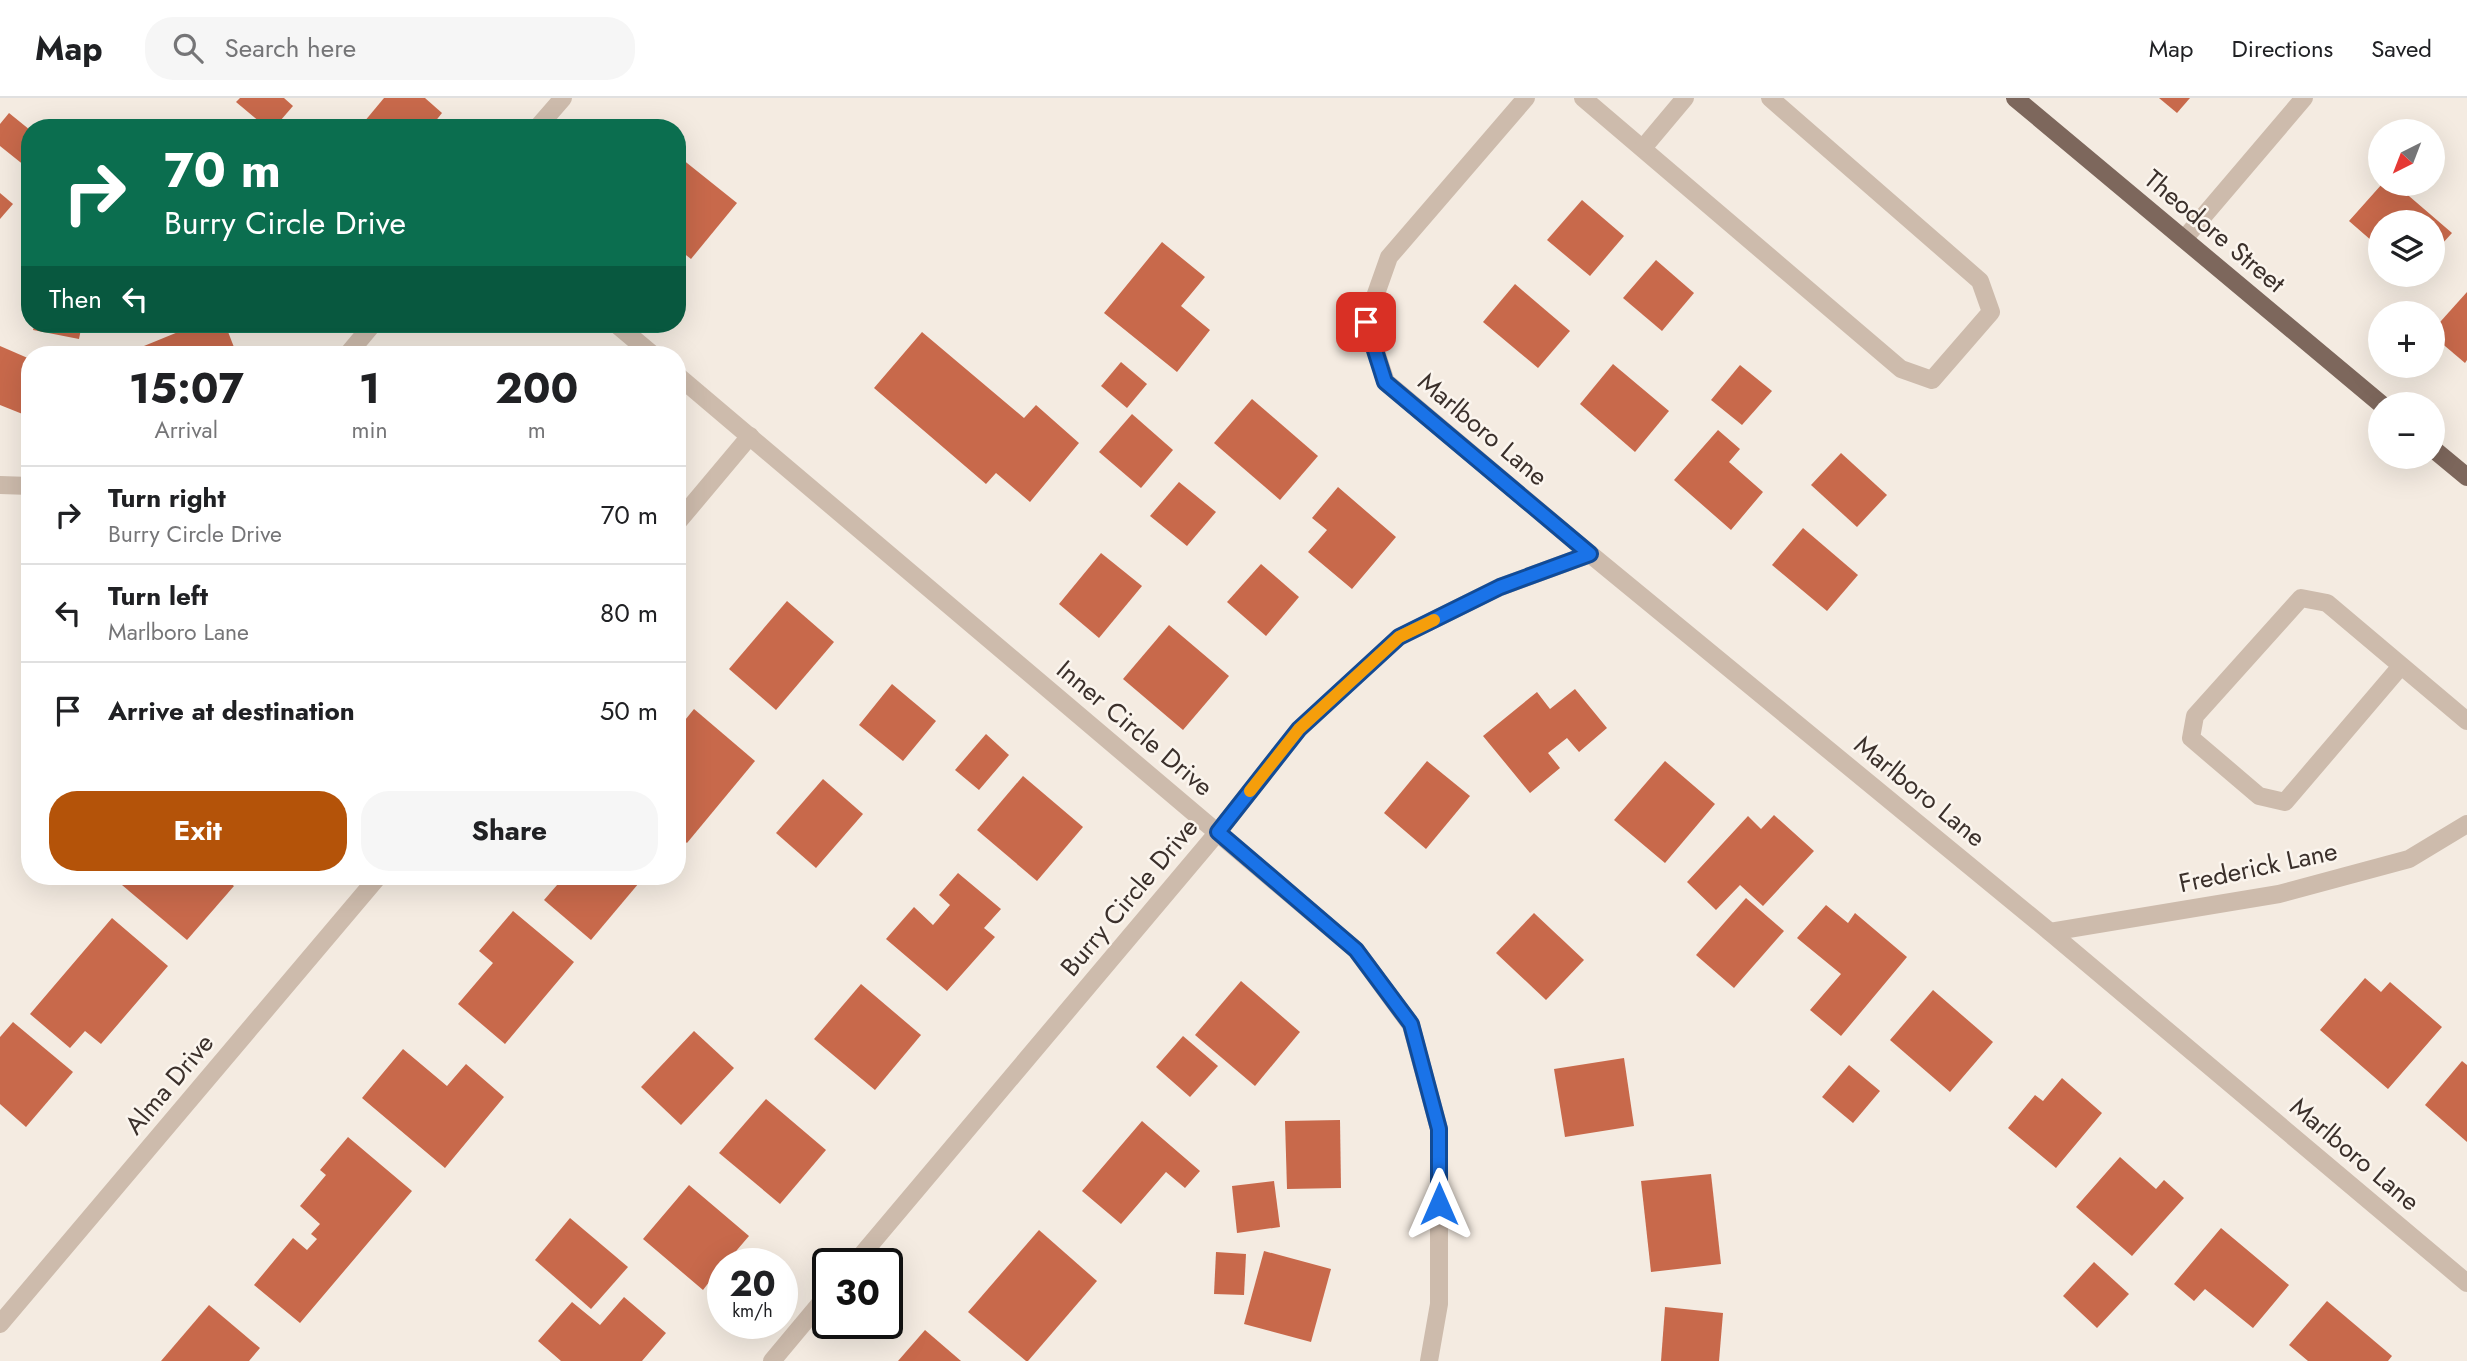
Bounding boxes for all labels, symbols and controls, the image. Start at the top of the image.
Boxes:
search box [145,17,635,80]
text: Map [35,25,103,72]
icon: search [169,29,207,67]
text: Search here [225,29,356,67]
text: Map [2149,31,2194,66]
text: Directions [2232,31,2333,66]
text: Saved [2371,31,2432,66]
north arrow [2368,119,2445,196]
map controls [2368,119,2445,469]
text: 70 m [164,135,281,205]
icon: right [49,147,140,238]
street label: Theodore Street [2136,160,2294,302]
text: Burry Circle Drive [164,200,406,246]
button: layers [2368,210,2445,287]
text: Then [49,280,102,318]
icon: left [116,280,154,318]
pin [1336,292,1396,352]
button: + [2368,301,2445,378]
icon: arrive [1347,303,1385,341]
text: 15:07 [129,358,244,419]
text: 1 [359,358,380,419]
text: 200 [495,358,578,419]
street label: Marlboro Lane [1410,363,1556,495]
button: − [2368,392,2445,469]
text: Arrival [155,413,218,447]
text: min [351,413,387,447]
text: m [528,413,546,447]
text: Turn right [108,479,226,517]
icon: right [49,496,87,534]
text: 70 m [601,496,658,534]
text: Burry Circle Drive [108,517,282,551]
text: Turn left [108,577,208,615]
icon: left [49,594,87,632]
text: 80 m [600,594,658,632]
text: Marlboro Lane [108,615,249,649]
street label: Inner Circle Drive [1048,651,1222,805]
icon: arrive [49,692,87,730]
text: Arrive at destination [108,692,355,730]
text: 50 m [600,692,658,730]
street label: Marlboro Lane [1846,726,1994,856]
button: Exit [49,791,347,871]
button: Share [361,791,658,871]
street label: Burry Circle Drive [1051,810,1207,984]
street label: Frederick Lane [2175,832,2341,902]
street label: Alma Drive [115,1025,223,1143]
street label: Marlboro Lane [2282,1088,2428,1220]
position arrow [1402,1167,1476,1241]
speed limit sign: 30 [812,1248,903,1339]
text: 20 [729,1259,776,1309]
text: km/h [732,1298,773,1324]

